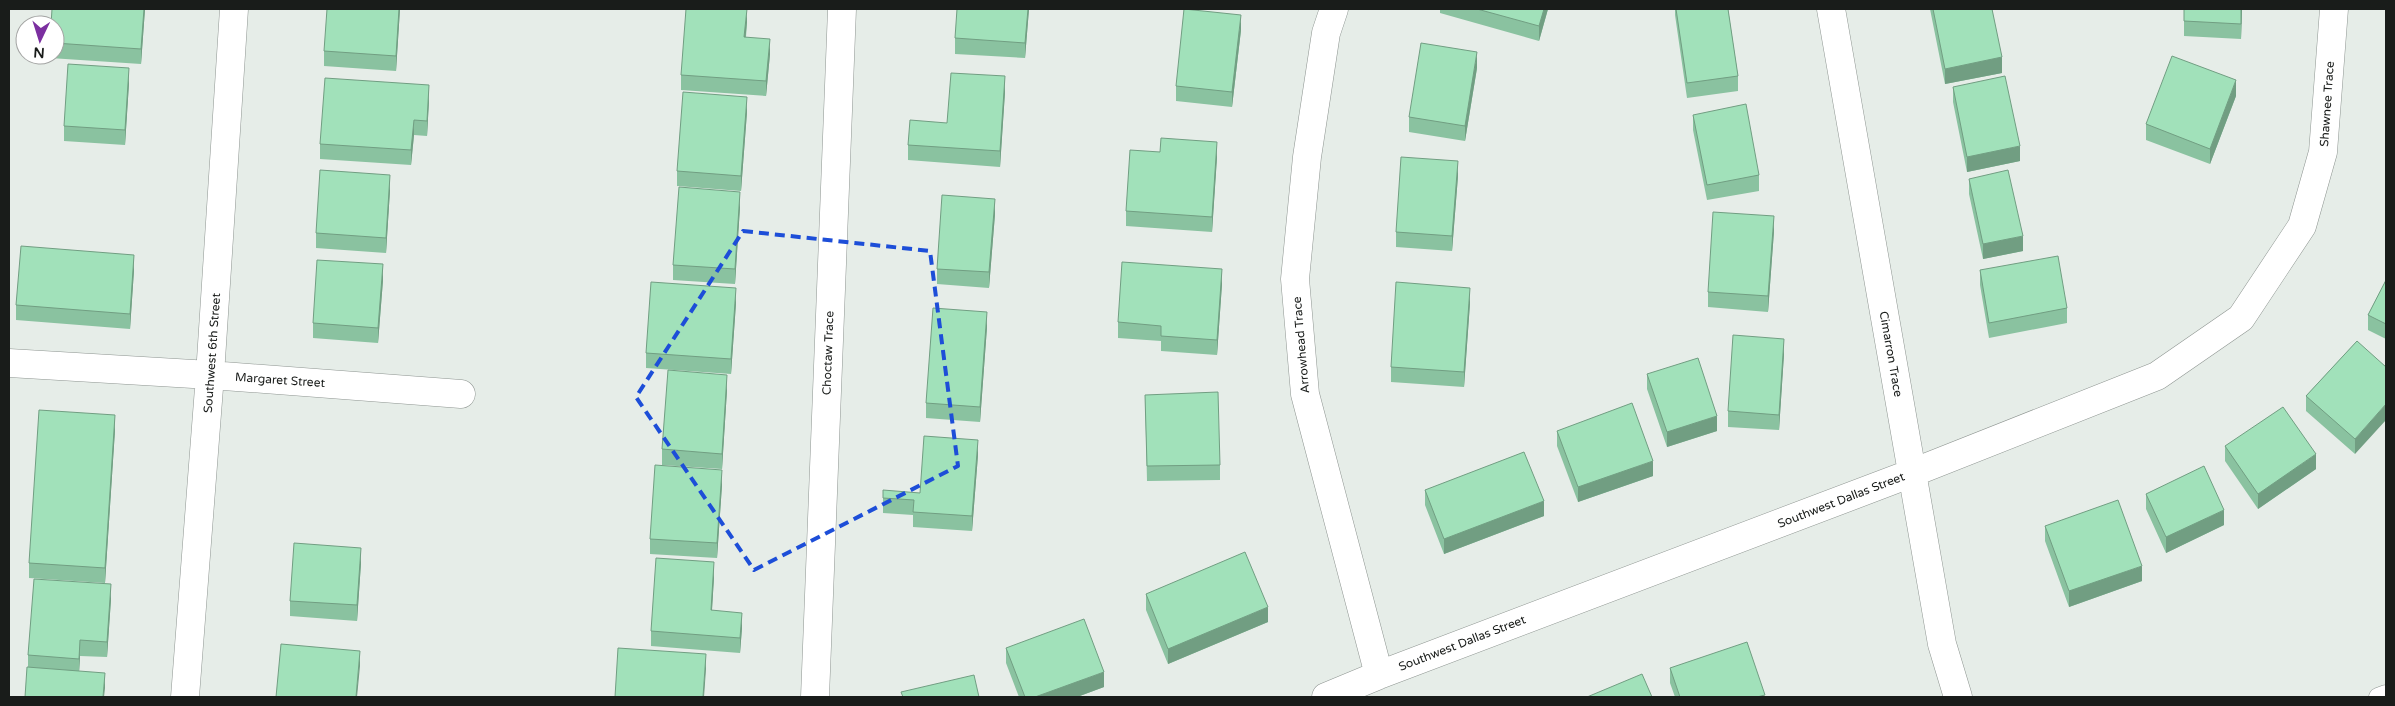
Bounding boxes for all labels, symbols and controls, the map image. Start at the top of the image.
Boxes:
north arrow [15,15,65,65]
text: N [33,44,45,61]
street label: Shawnee Trace [2317,60,2337,147]
street label: Southwest 6th Street [201,292,223,413]
street label: Arrowhead Trace [1290,296,1312,394]
street label: Choctaw Trace [820,310,836,395]
street label: Cimarron Trace [1877,310,1905,398]
street label: Margaret Street [234,370,326,390]
street label: Southwest Dallas Street [1775,469,1907,531]
street label: Southwest Dallas Street [1396,612,1528,674]

